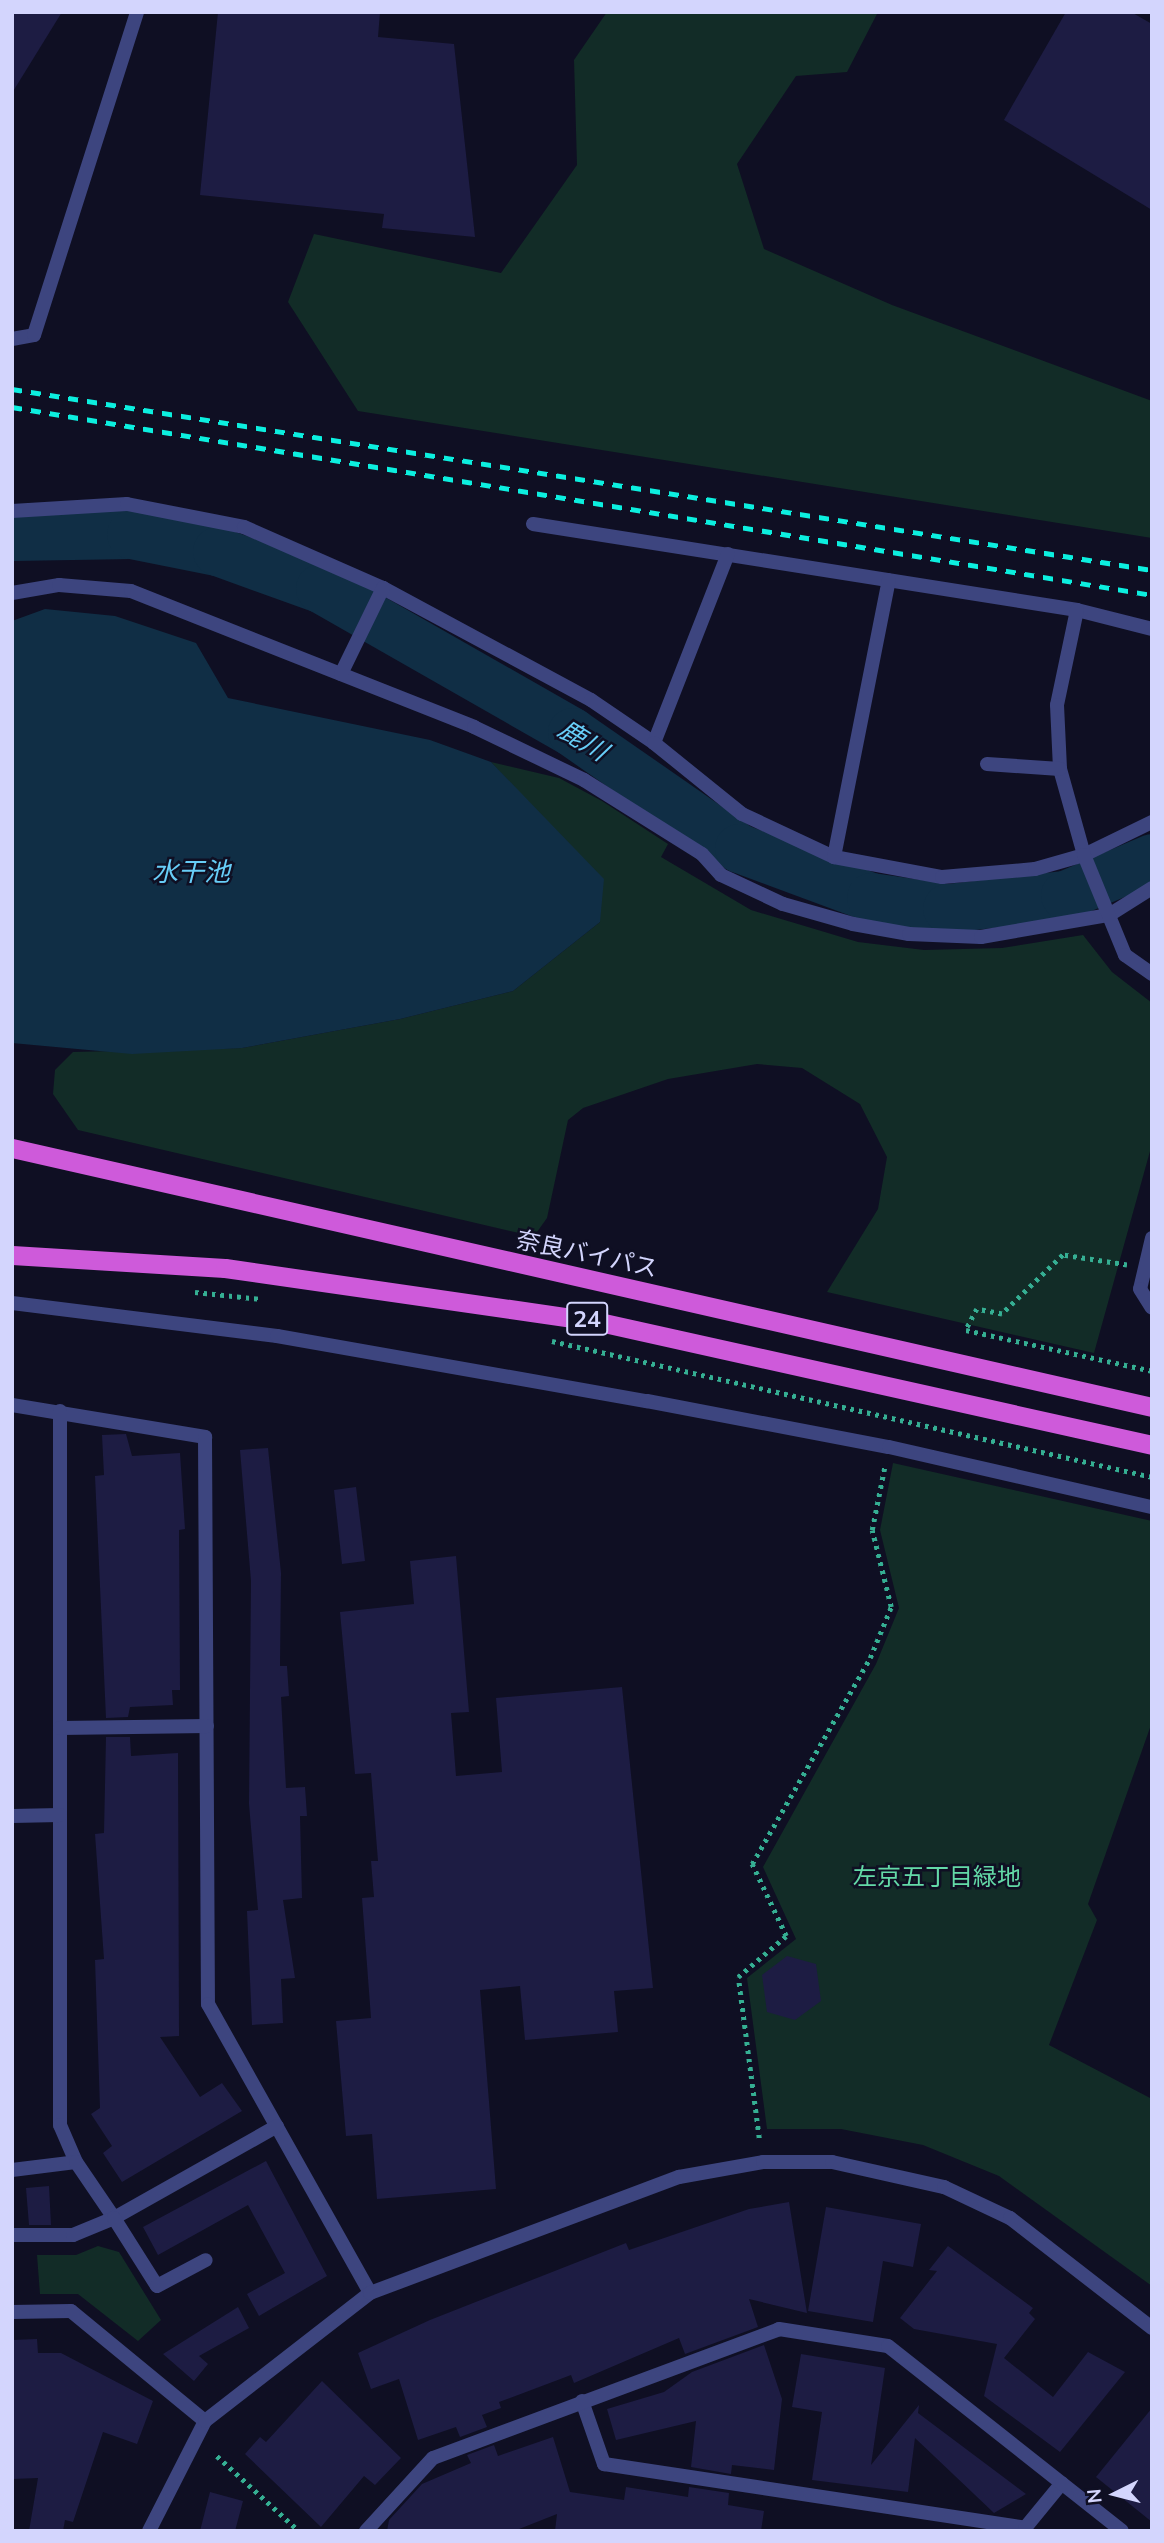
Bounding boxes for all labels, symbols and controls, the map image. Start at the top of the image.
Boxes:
water label: 鹿川 [553,713,613,767]
water label: 水干池 [152,856,230,888]
street label: 奈良バイパス [514,1225,660,1283]
road number: 24 [566,1300,608,1338]
park label: 左京五丁目緑地 [853,1863,1021,1891]
north arrow [1080,2459,1150,2529]
text: N [1081,2488,1107,2505]

